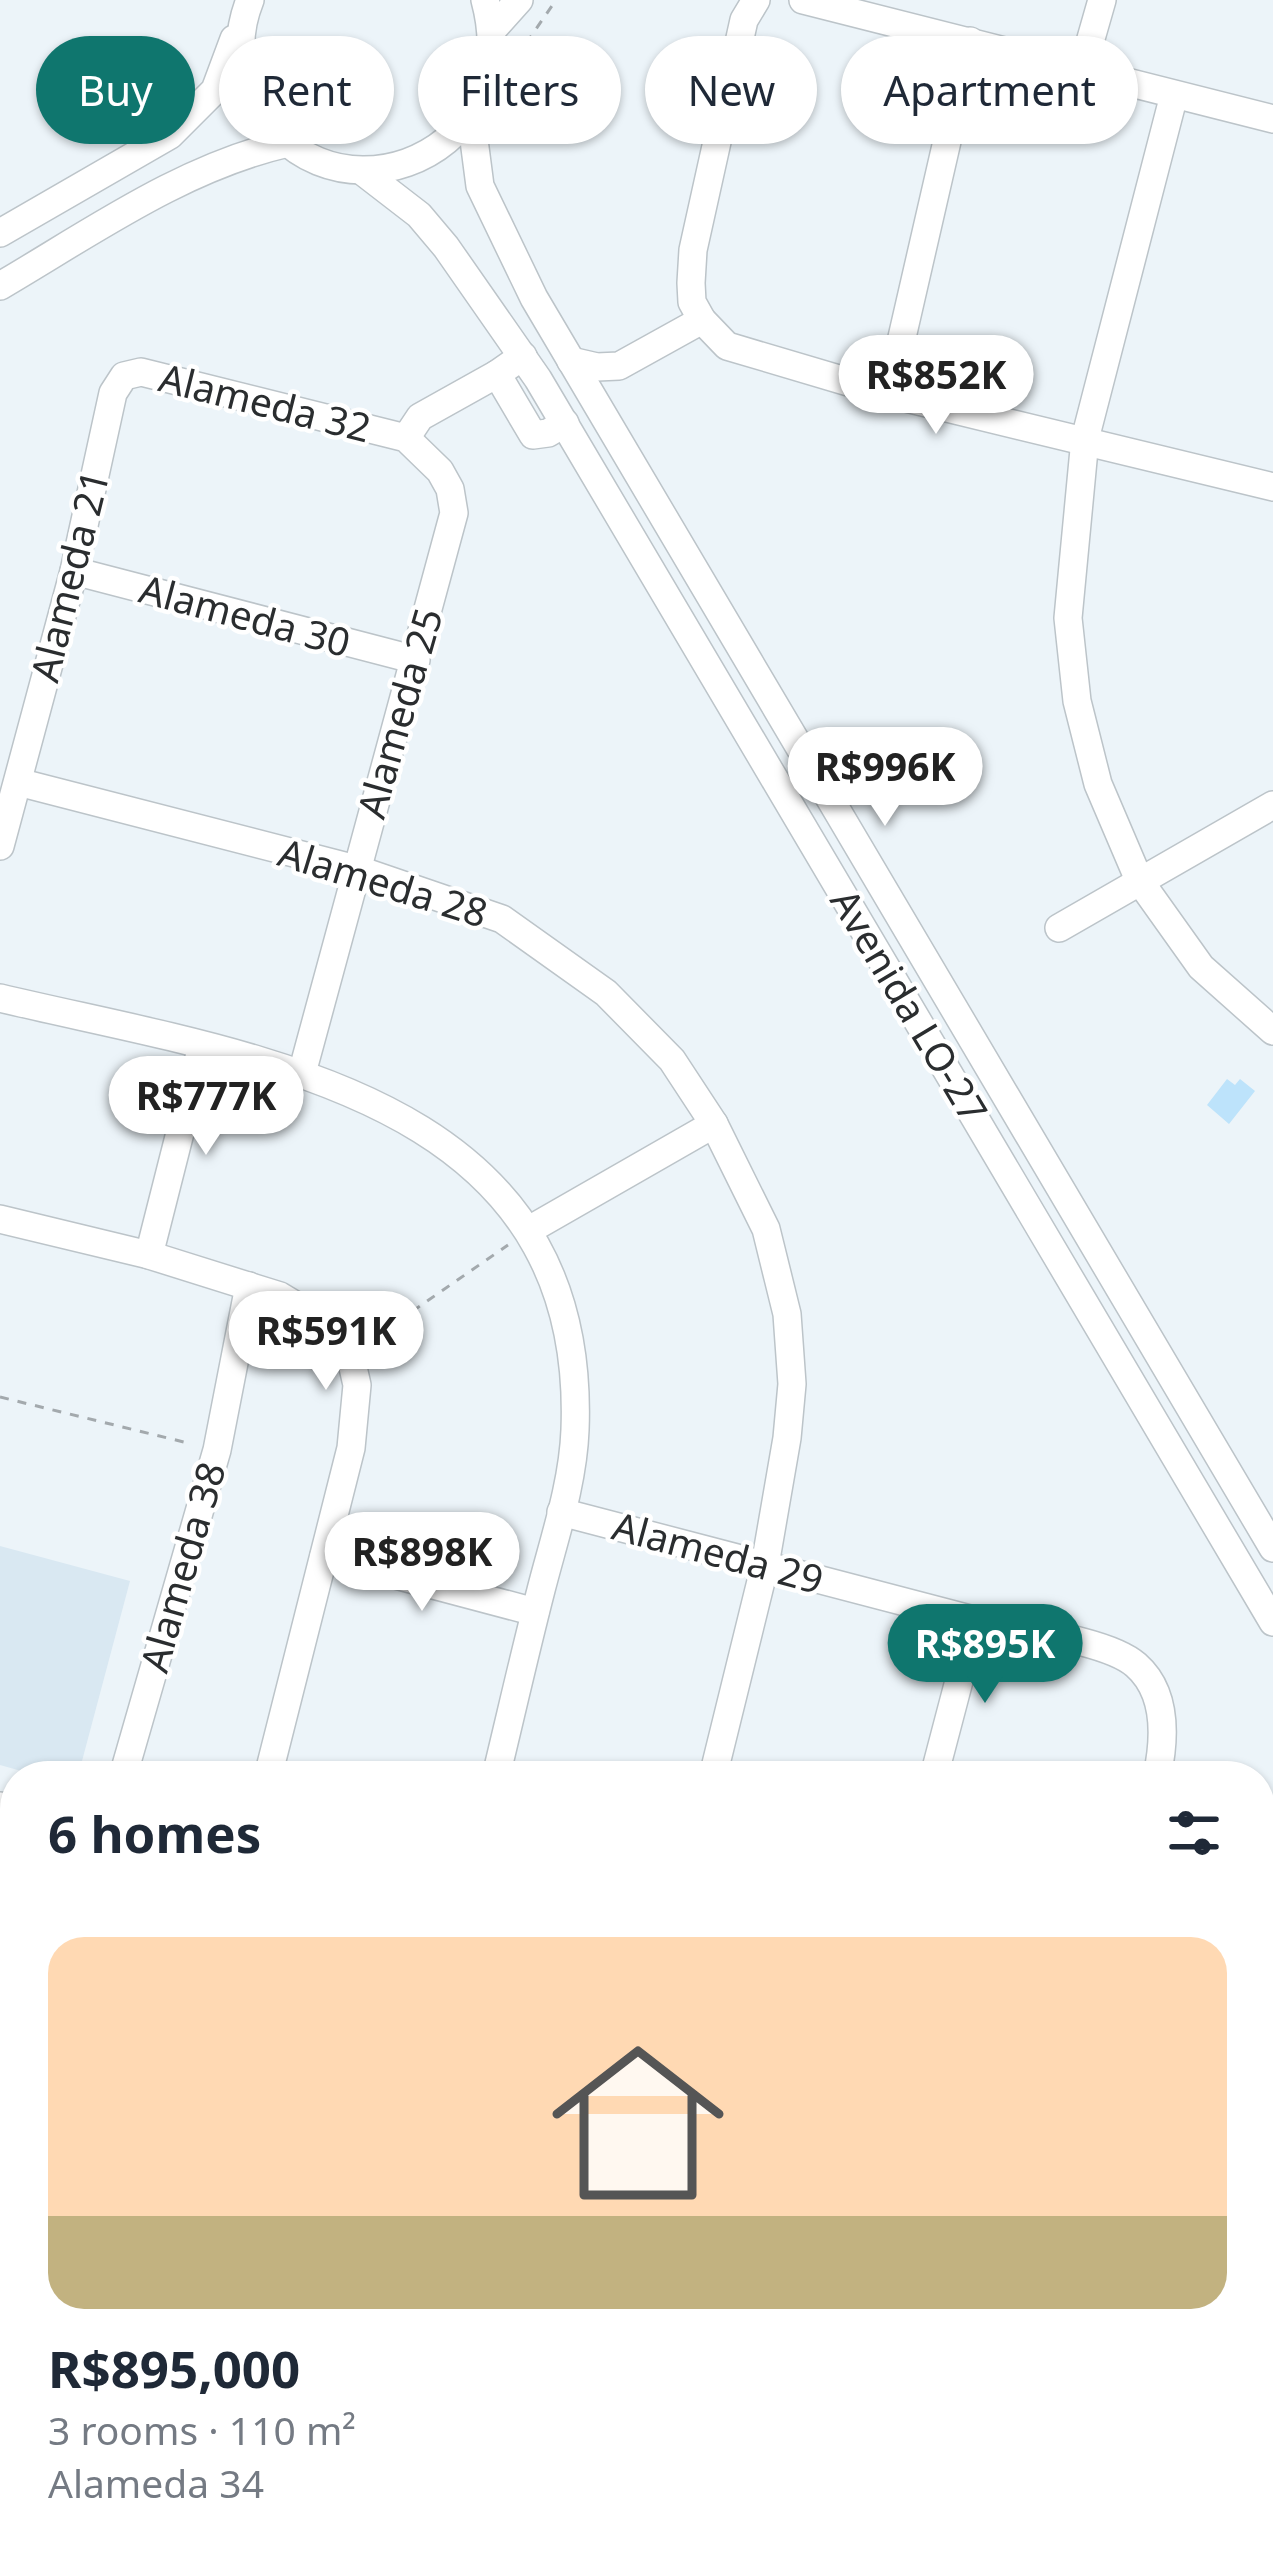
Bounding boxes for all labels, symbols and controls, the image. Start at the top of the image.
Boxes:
chip: Buy [36,36,195,144]
chip: Rent [219,36,394,144]
chip: Filters [418,36,621,144]
chip: New [645,36,817,144]
chip: Apartment [841,36,1138,144]
pin: R$852K [838,335,1034,437]
text: R$852K [866,347,1006,400]
street label: Alameda 32 [154,350,377,453]
street label: Alameda 21 [17,464,120,687]
street label: Alameda 30 [134,561,357,668]
street label: Alameda 25 [343,601,454,824]
pin: R$996K [787,727,983,829]
text: R$996K [815,739,955,792]
street label: Alameda 28 [272,825,494,938]
street label: Avenida LO-27 [820,878,1001,1132]
pin: R$777K [108,1056,304,1158]
text: R$777K [136,1068,276,1121]
pin: R$591K [228,1291,424,1393]
text: R$591K [256,1303,396,1356]
street label: Alameda 38 [126,1455,237,1678]
street label: Alameda 29 [607,1498,830,1605]
pin: R$898K [324,1512,520,1614]
text: R$898K [352,1524,492,1577]
pin: R$895K [887,1604,1083,1706]
text: R$895K [915,1616,1055,1669]
text: 6 homes [48,1798,261,1868]
icon: filters [1161,1800,1227,1866]
icon: home [530,2015,746,2231]
text: R$895,000 [48,2333,300,2403]
text: 3 rooms · 110 m² [48,2403,356,2456]
text: Alameda 34 [48,2456,264,2509]

